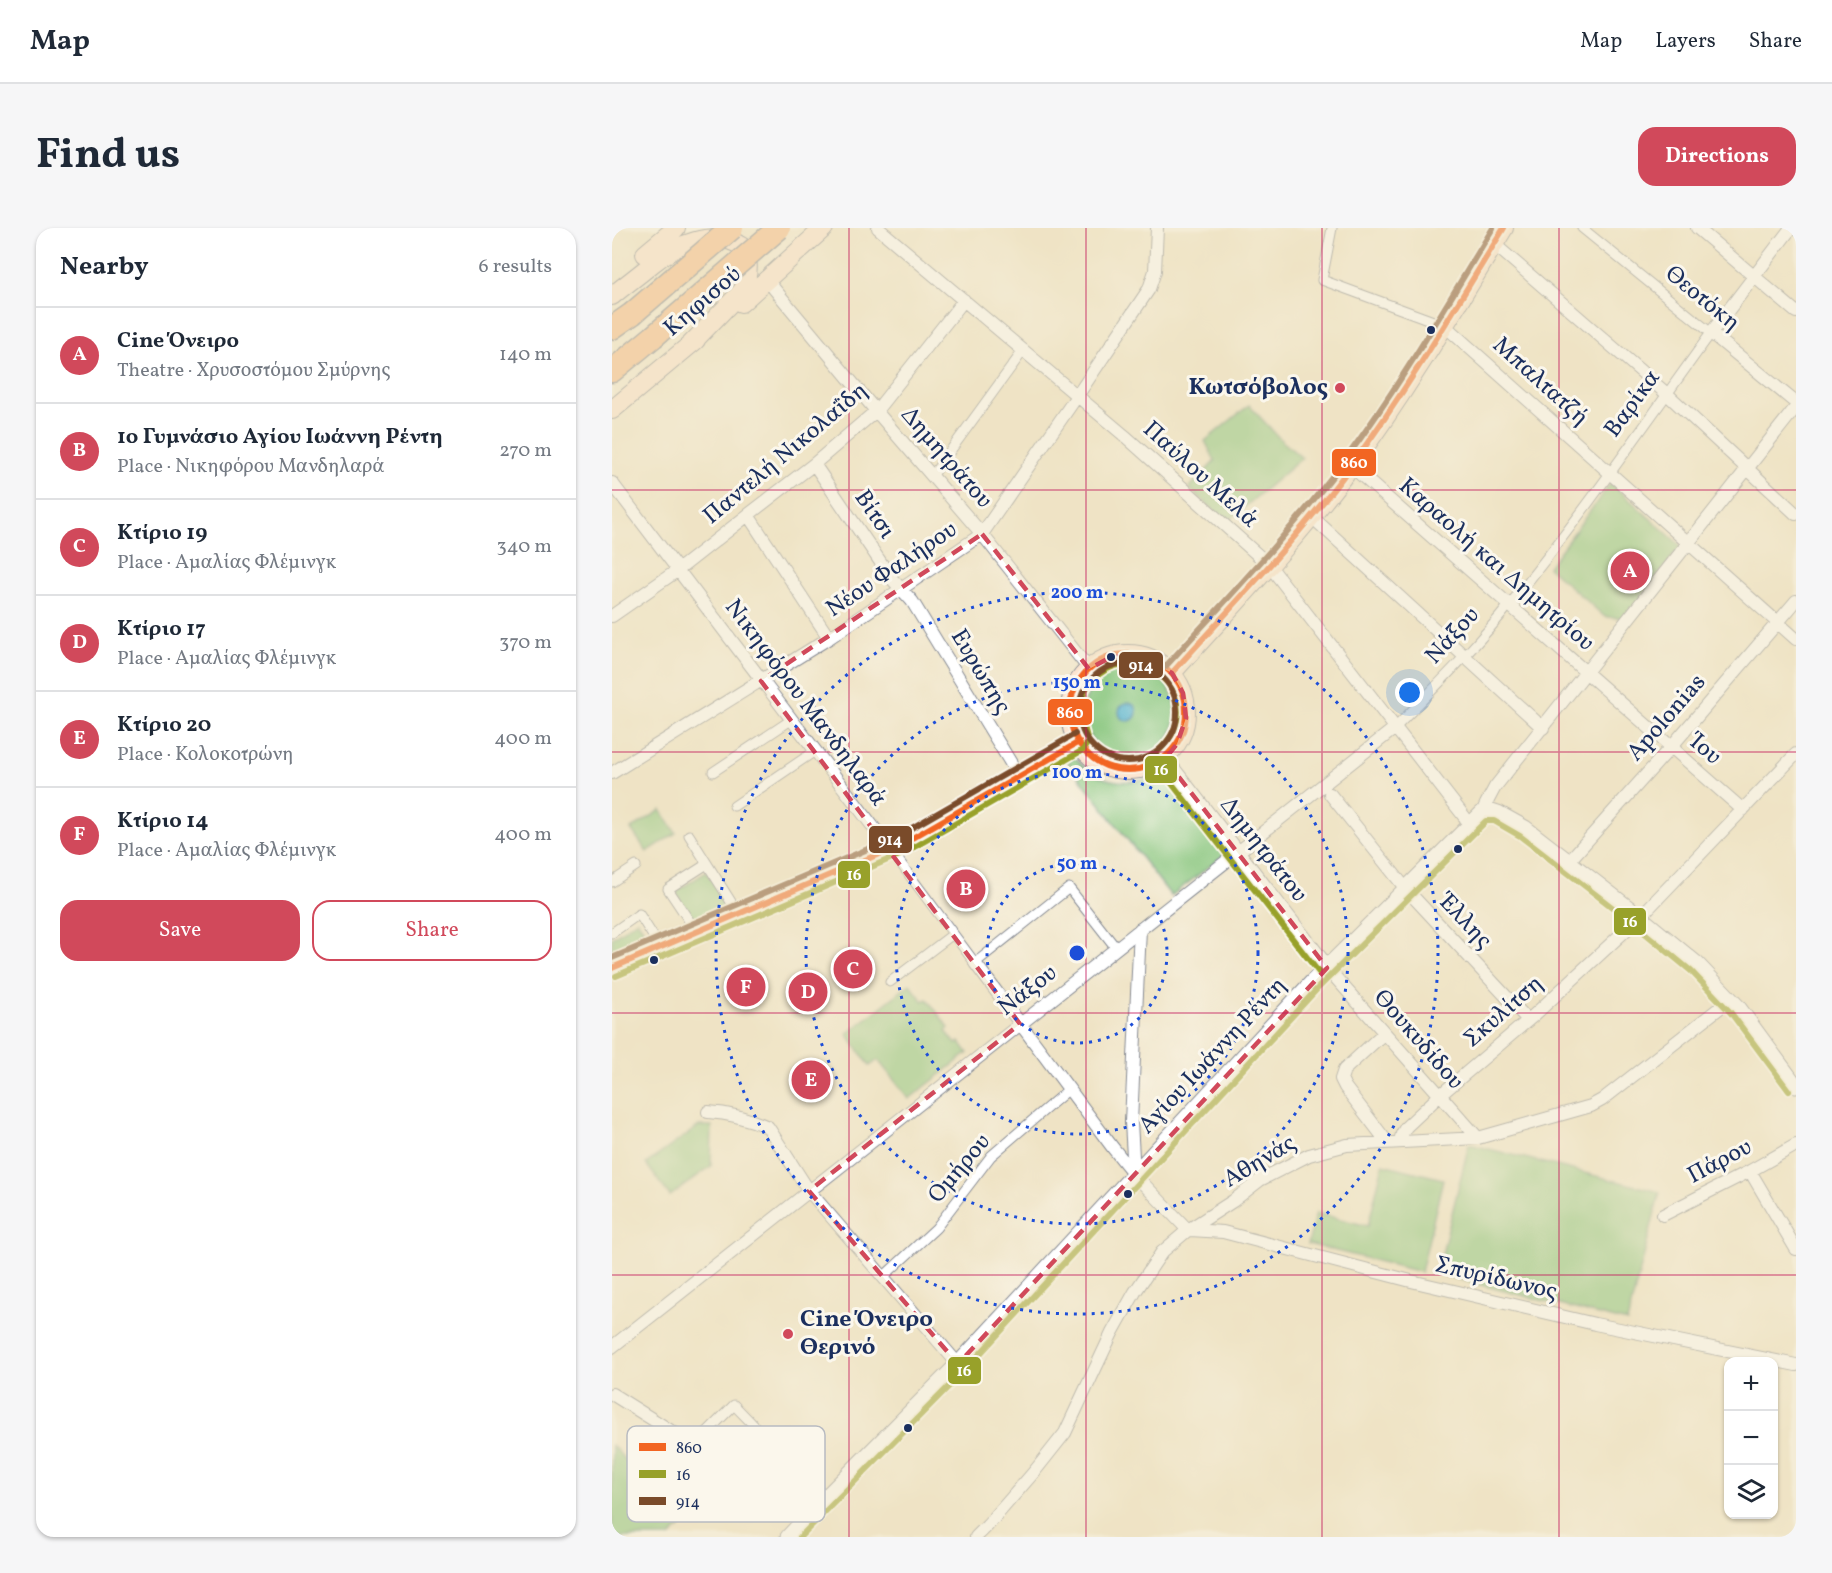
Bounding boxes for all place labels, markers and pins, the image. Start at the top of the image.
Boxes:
unlabelled marker [1425,324,1437,336]
place label: Κωτσόβολος [1189,371,1328,405]
marker: Κωτσόβολος [1333,381,1347,395]
pin: A [1610,548,1650,594]
unlabelled marker [1105,651,1117,663]
unlabelled marker [1452,843,1464,855]
pin: B [946,866,986,912]
centre of rings [1067,943,1087,963]
pin: C [834,946,872,992]
unlabelled marker [648,954,660,966]
pin: F [726,964,766,1010]
pin: D [788,970,828,1014]
pin: E [792,1058,830,1102]
unlabelled marker [1122,1188,1134,1200]
place label: Cine Όνειρο Θερινό [800,1303,933,1365]
marker: Cine Όνειρο Θερινό [781,1327,795,1341]
unlabelled marker [902,1422,914,1434]

